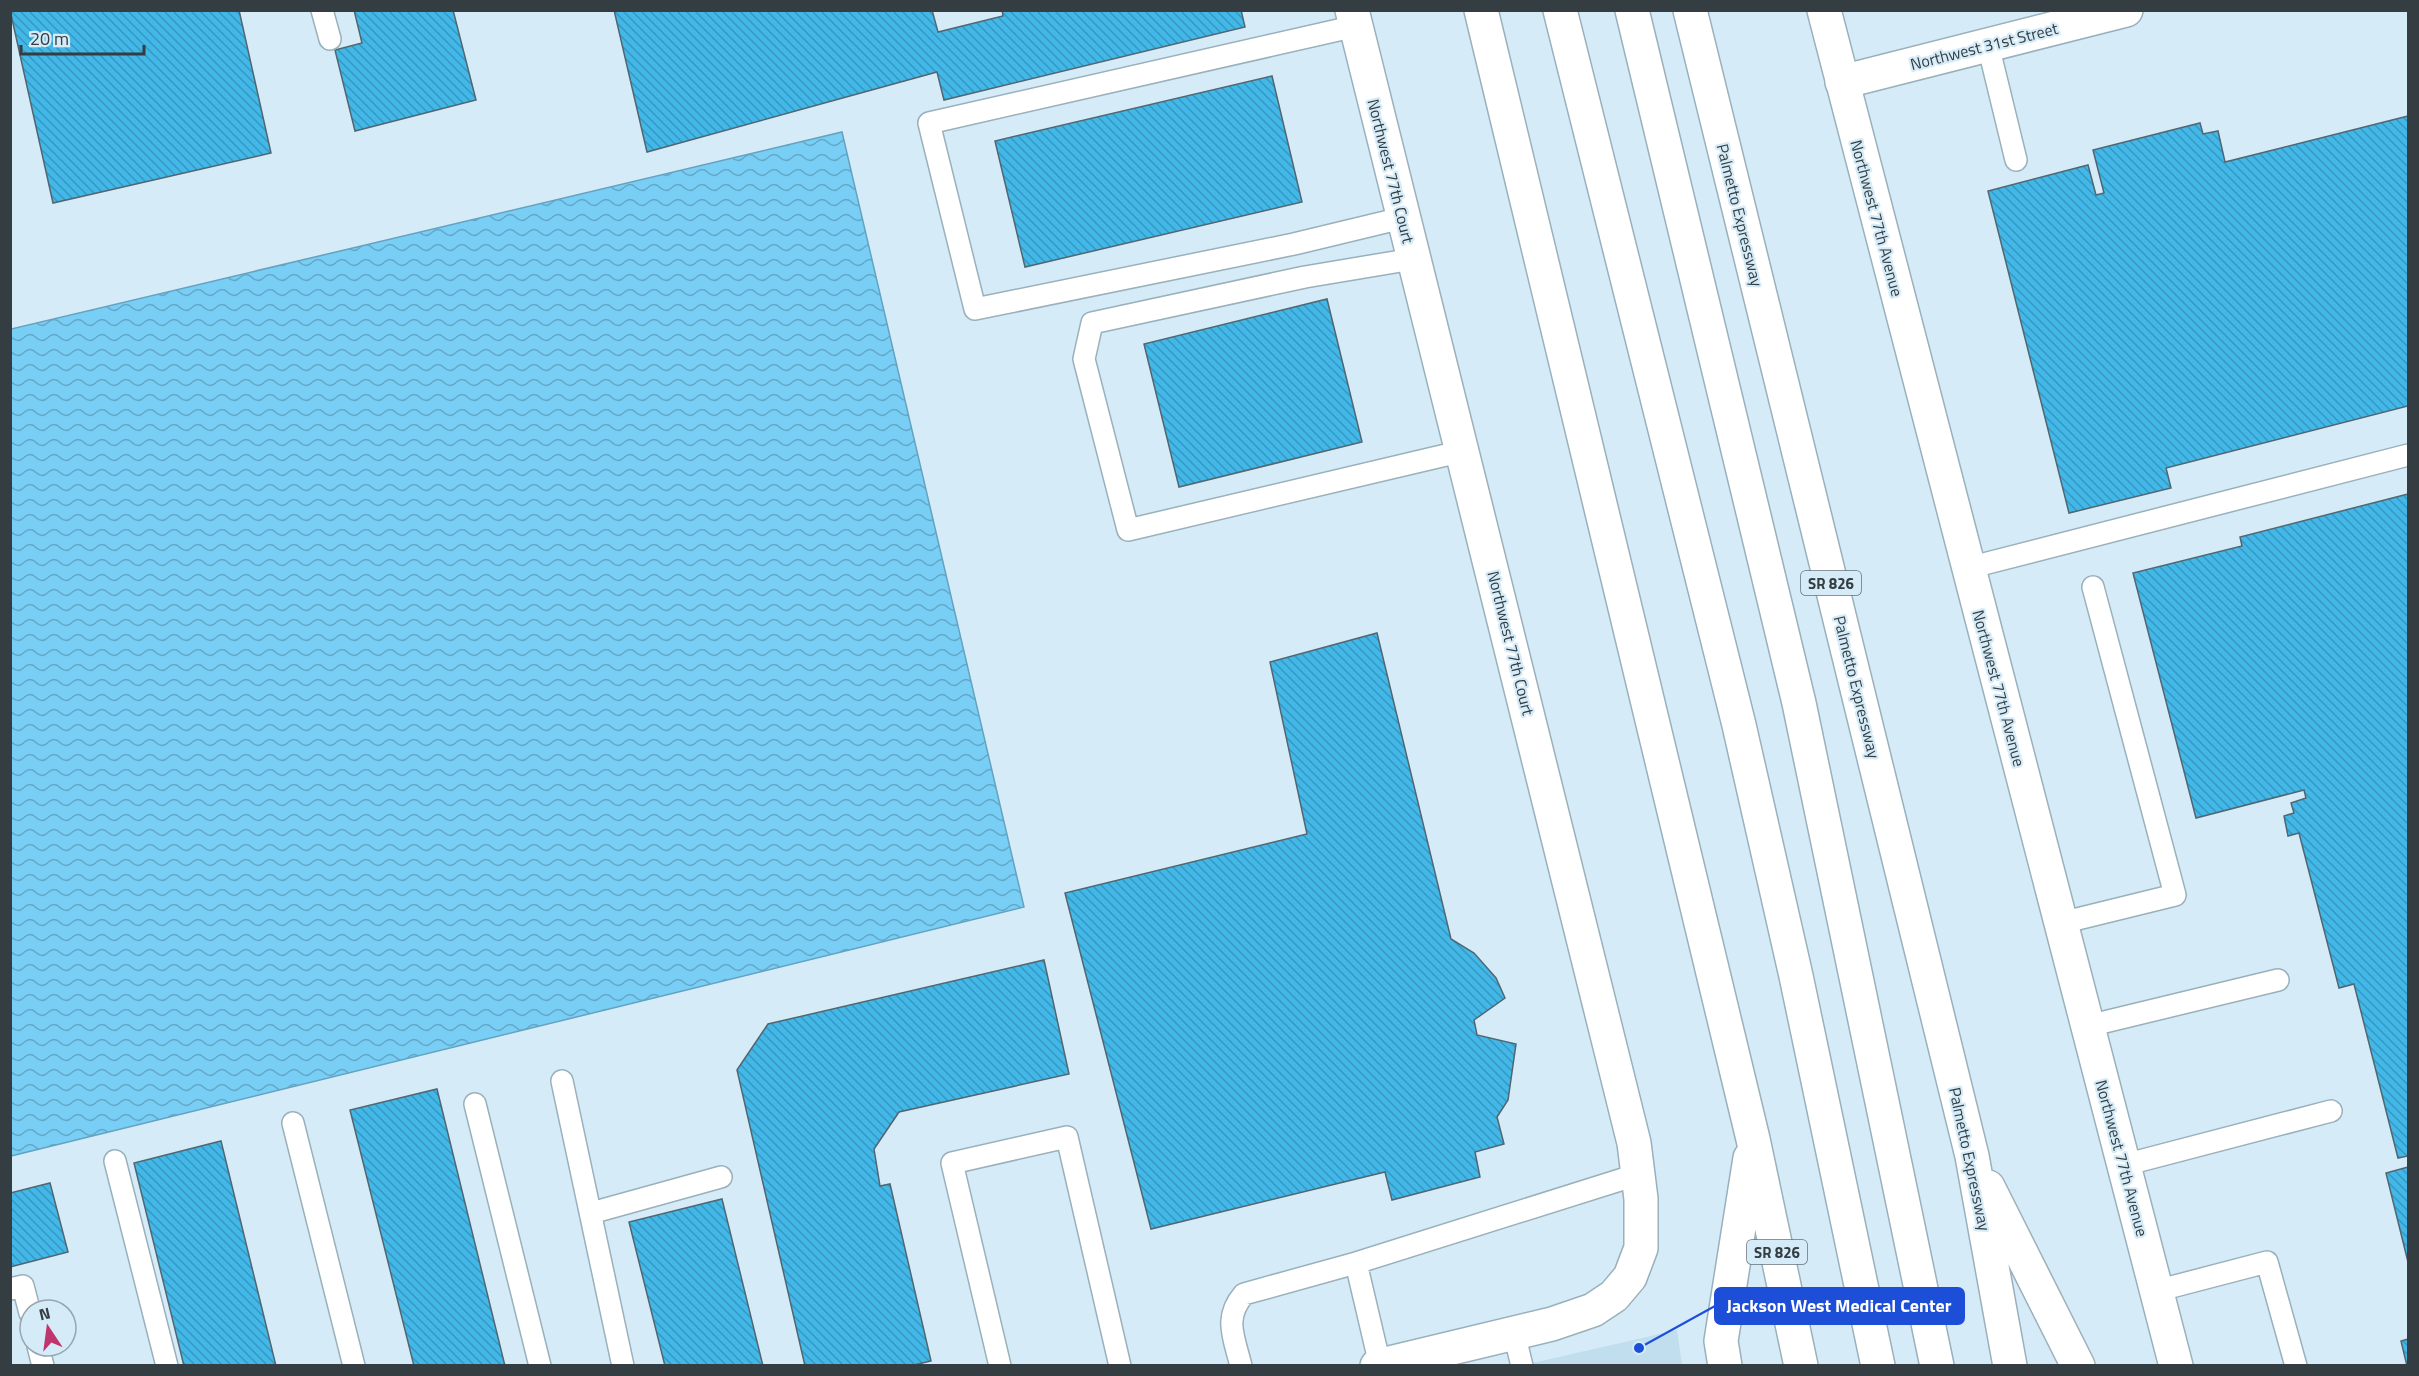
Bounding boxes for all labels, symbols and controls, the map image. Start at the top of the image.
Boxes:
street label: Northwest 31st Street [1908,16,2061,76]
scale bar [21,18,144,56]
text: 20 m [30,25,69,52]
street label: Northwest 77th Court [1361,96,1421,246]
street label: Northwest 77th Avenue [1845,137,1909,299]
street label: Palmetto Expressway [1711,141,1769,289]
street label: Northwest 77th Court [1481,568,1541,718]
road number: SR 826 [1801,571,1861,595]
street label: Northwest 77th Avenue [1967,607,2031,769]
street label: Palmetto Expressway [1828,613,1886,761]
street label: Northwest 77th Avenue [2090,1077,2154,1239]
street label: Palmetto Expressway [1943,1085,1997,1233]
road number: SR 826 [1747,1240,1807,1264]
callout: Jackson West Medical Center [1715,1288,1964,1324]
text: Jackson West Medical Center [1727,1292,1952,1319]
north arrow [18,1298,78,1358]
text: N [37,1300,53,1326]

